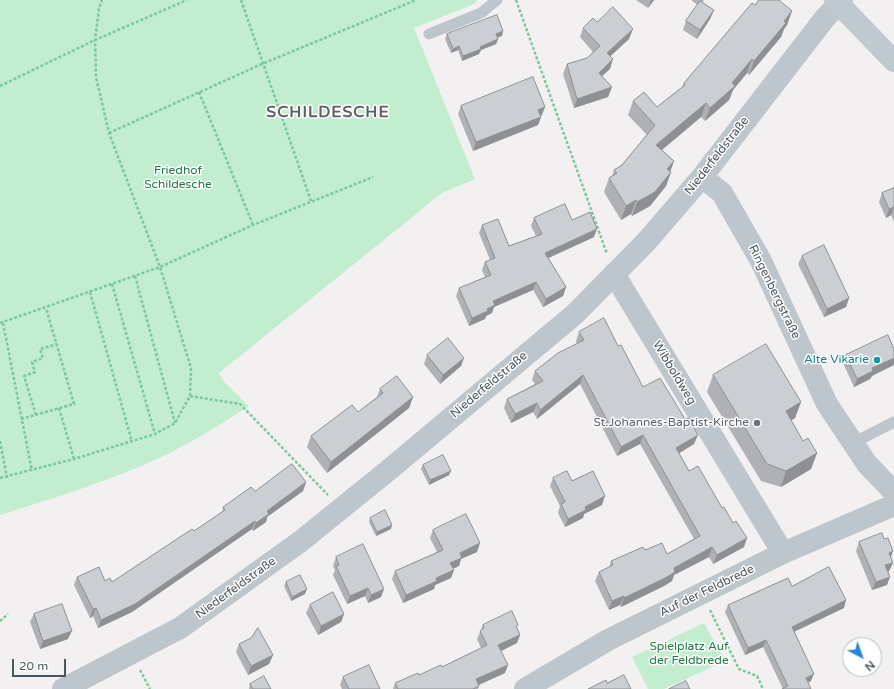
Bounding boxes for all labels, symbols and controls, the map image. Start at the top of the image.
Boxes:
district label: SCHILDESCHE [266,103,390,123]
street label: Niederfeldstraße [682,114,752,198]
park label: Friedhof Schildesche [144,164,212,192]
street label: Ringenbergstraße [745,243,803,341]
street label: Wibboldweg [649,339,699,407]
street label: Niederfeldstraße [448,349,530,421]
place label: Alte Vikarie [804,353,869,367]
marker: Alte Vikarie [872,355,882,365]
place label: St.Johannes-Baptist-Kirche [594,416,749,430]
marker: St.Johannes-Baptist-Kirche [752,418,762,428]
street label: Niederfeldstraße [193,554,279,622]
street label: Auf der Feldbrede [657,562,757,620]
north arrow [842,637,882,677]
park label: Spielplatz Auf der Feldbrede [649,640,729,668]
scale bar [14,651,68,677]
text: N [862,658,877,673]
text: 20 m [19,659,48,673]

